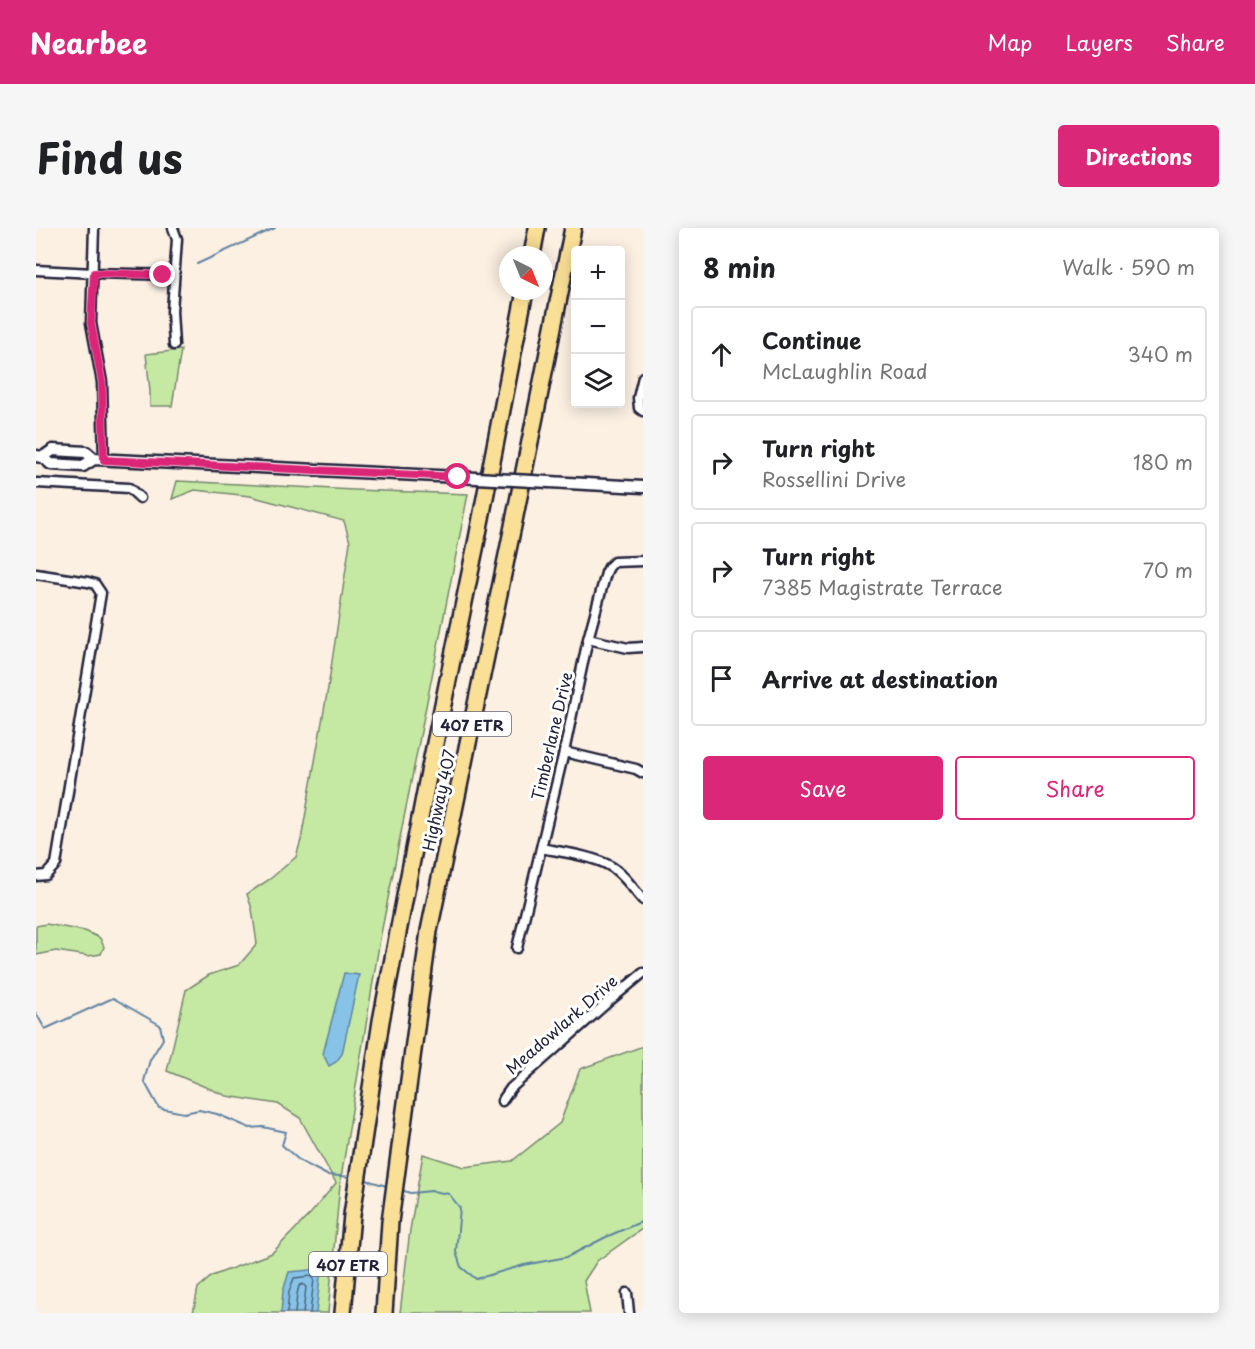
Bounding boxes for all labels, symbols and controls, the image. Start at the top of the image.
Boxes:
text: Nearbee [30,21,147,64]
text: Map [988,26,1032,58]
text: Layers [1065,26,1133,58]
text: Share [1166,26,1225,58]
text: Find us [36,125,183,188]
button: Directions [1058,125,1219,187]
north arrow [499,246,553,300]
map controls [571,246,625,408]
button: + [571,246,625,300]
text: 8 min [703,248,776,287]
text: Walk · 590 m [1062,252,1195,282]
route end [149,261,175,287]
button: − [571,300,625,354]
text: Continue [762,323,861,356]
icon: ahead [705,338,738,371]
text: 340 m [1128,339,1193,369]
button: layers [571,354,625,408]
text: McLaughlin Road [762,356,928,386]
text: Turn right [762,431,875,464]
icon: right [705,446,738,479]
text: 180 m [1133,447,1193,477]
route start [444,463,470,489]
text: Rossellini Drive [762,464,906,494]
text: Turn right [762,539,875,572]
icon: right [705,554,738,587]
text: 70 m [1143,555,1193,585]
text: 7385 Magistrate Terrace [762,572,1003,602]
icon: arrive [705,662,738,695]
text: Arrive at destination [762,662,998,695]
street label: Timberlane Drive [525,670,577,802]
road number: 407 ETR [433,712,511,736]
street label: Highway 407 [416,747,460,853]
button: Save [703,756,943,820]
button: Share [955,756,1195,820]
street label: Meadowlark Drive [500,969,622,1079]
road number: 407 ETR [309,1252,387,1276]

